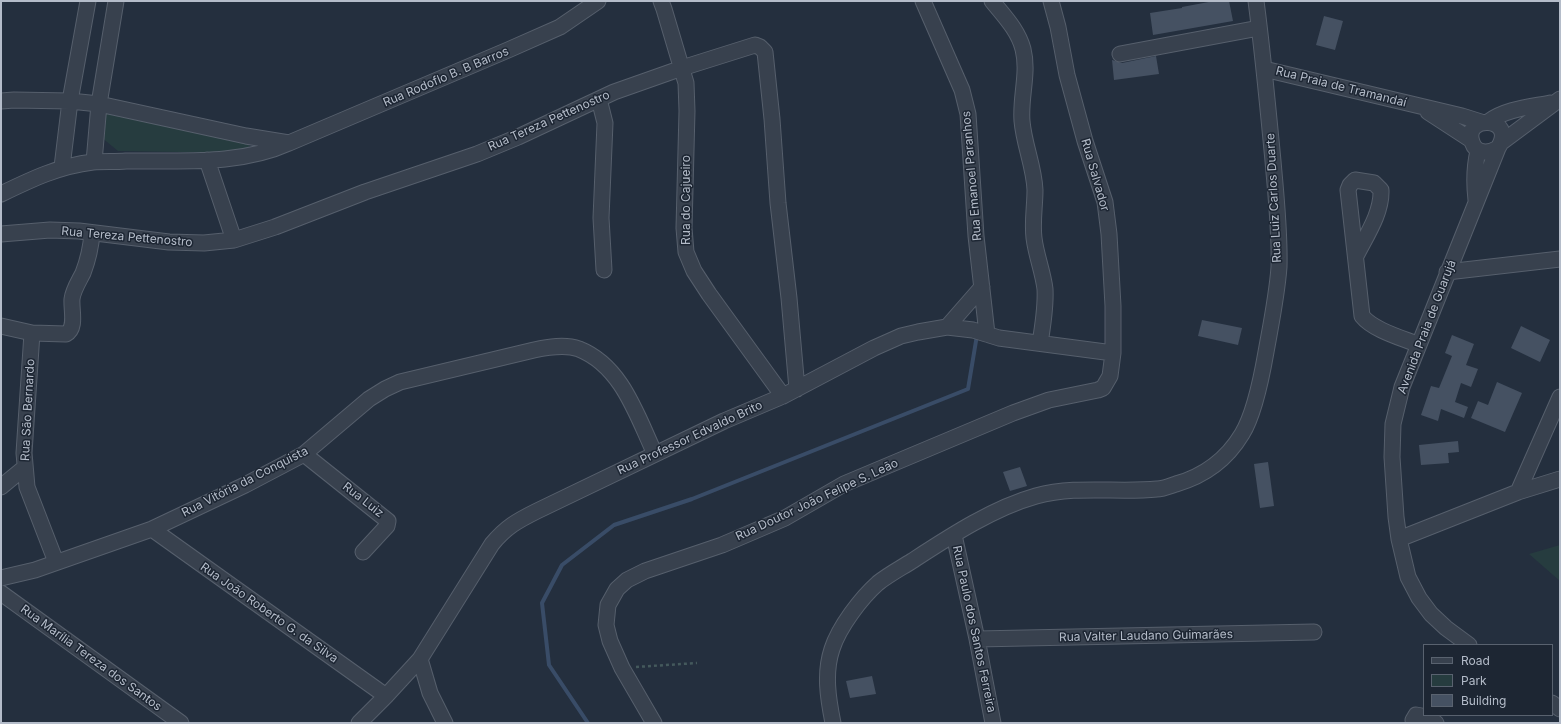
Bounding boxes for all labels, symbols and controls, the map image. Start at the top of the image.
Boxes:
street label: Rua Rodoflo B. B Barros [381,44,511,110]
street label: Rua Praia de Tramandaí [1274,64,1408,110]
street label: Rua Tereza Pettenostro [486,88,612,154]
street label: Rua Emanoel Paranhos [959,110,985,242]
street label: Rua Luiz Carlos Duarte [1263,133,1285,263]
street label: Rua Salvador [1078,137,1112,213]
street label: Rua do Cajueiro [679,155,693,245]
street label: Rua Tereza Pettenostro [61,224,193,250]
street label: Avenida Praia de Guarujá [1395,258,1459,396]
street label: Rua São Bernardo [18,359,38,461]
street label: Rua Professor Edvaldo Brito [615,398,765,478]
street label: Rua Vitória da Conquista [179,444,311,520]
street label: Rua Doutor João Felipe S. Leão [733,456,901,544]
street label: Rua Luiz [340,479,386,521]
street label: Rua Paulo dos Santos Ferreira [949,544,999,714]
street label: Rua João Roberto G. da Silva [197,560,341,666]
street label: Rua Marília Tereza dos Santos [18,602,164,714]
street label: Rua Valter Laudano Guimarães [1059,627,1233,645]
legend [1423,644,1553,716]
text: Road [1461,653,1490,668]
text: Park [1461,673,1487,688]
text: Building [1461,693,1506,708]

